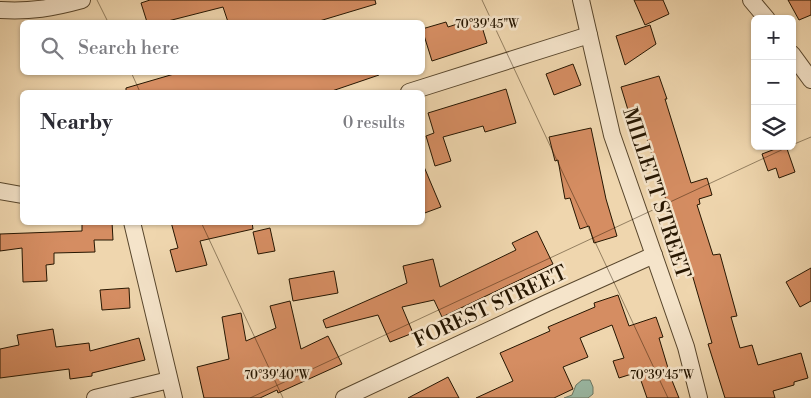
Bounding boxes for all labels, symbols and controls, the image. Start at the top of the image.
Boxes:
map controls [751,15,796,150]
button: + [751,15,796,60]
text: 70°39'45"W [455,17,520,32]
search box [20,20,425,75]
icon: search [38,34,66,62]
text: Search here [78,36,179,60]
button: − [751,60,796,105]
street label: MILLETT STREET [616,105,695,282]
button: layers [751,105,796,150]
text: Nearby [40,110,113,136]
text: 0 results [343,113,405,133]
street label: FOREST STREET [410,261,571,354]
text: 70°39'40"W [244,368,311,383]
text: 70°39'45"W [630,368,695,383]

